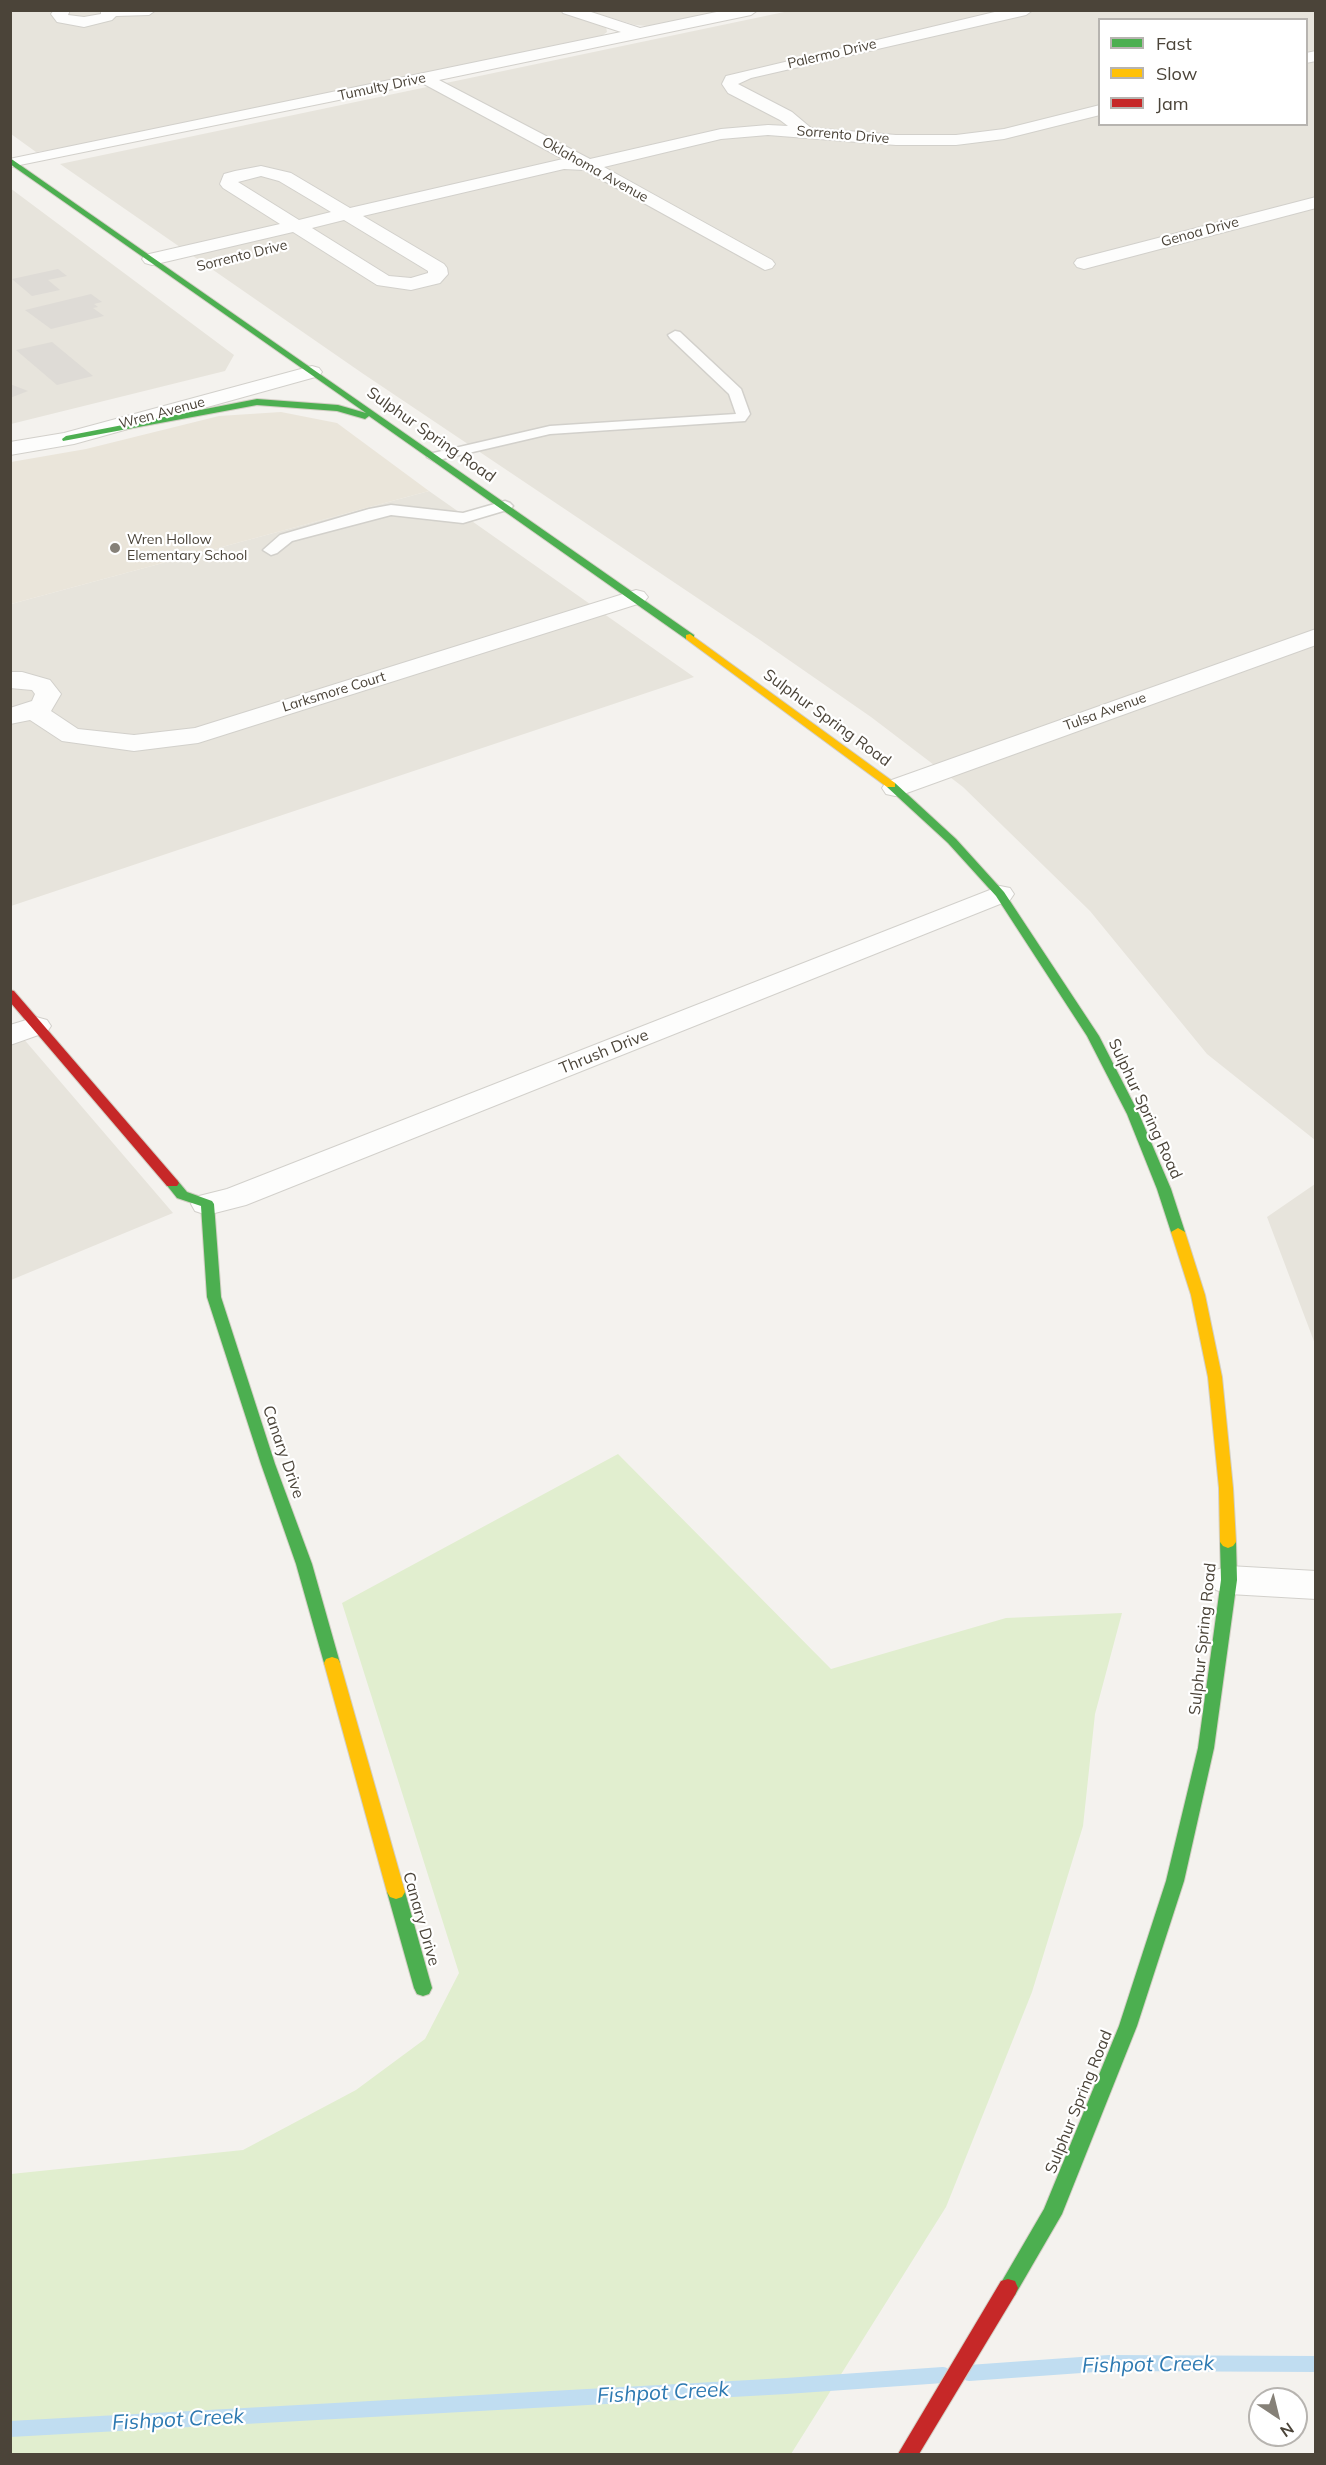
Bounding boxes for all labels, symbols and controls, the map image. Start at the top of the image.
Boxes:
legend [1098,18,1308,126]
text: Fast [1156,32,1192,55]
street label: Palermo Drive [786,36,878,72]
text: Slow [1156,62,1197,85]
street label: Tumulty Drive [337,70,427,104]
text: Jam [1156,92,1189,115]
street label: Sorrento Drive [796,123,890,147]
street label: Oklahoma Avenue [539,134,651,206]
street label: Genoa Drive [1159,214,1241,250]
street label: Sorrento Drive [195,237,289,275]
street label: Sulphur Spring Road [363,383,499,487]
street label: Wren Avenue [117,393,207,433]
place label: Wren Hollow Elementary School [127,532,247,564]
marker: Wren Hollow Elementary School [108,541,122,555]
street label: Sulphur Spring Road [760,665,894,771]
street label: Larksmore Court [280,668,388,716]
street label: Tulsa Avenue [1061,689,1149,735]
street label: Thrush Drive [557,1025,651,1079]
street label: Sulphur Spring Road [1104,1036,1186,1182]
street label: Canary Drive [258,1403,308,1501]
street label: Sulphur Spring Road [1185,1562,1221,1716]
street label: Canary Drive [398,1870,444,1968]
street label: Sulphur Spring Road [1041,2028,1117,2176]
water label: Fishpot Creek [1082,2351,1214,2379]
water label: Fishpot Creek [596,2377,730,2409]
north arrow [1248,2387,1308,2447]
water label: Fishpot Creek [111,2404,245,2436]
text: N [1276,2418,1298,2442]

